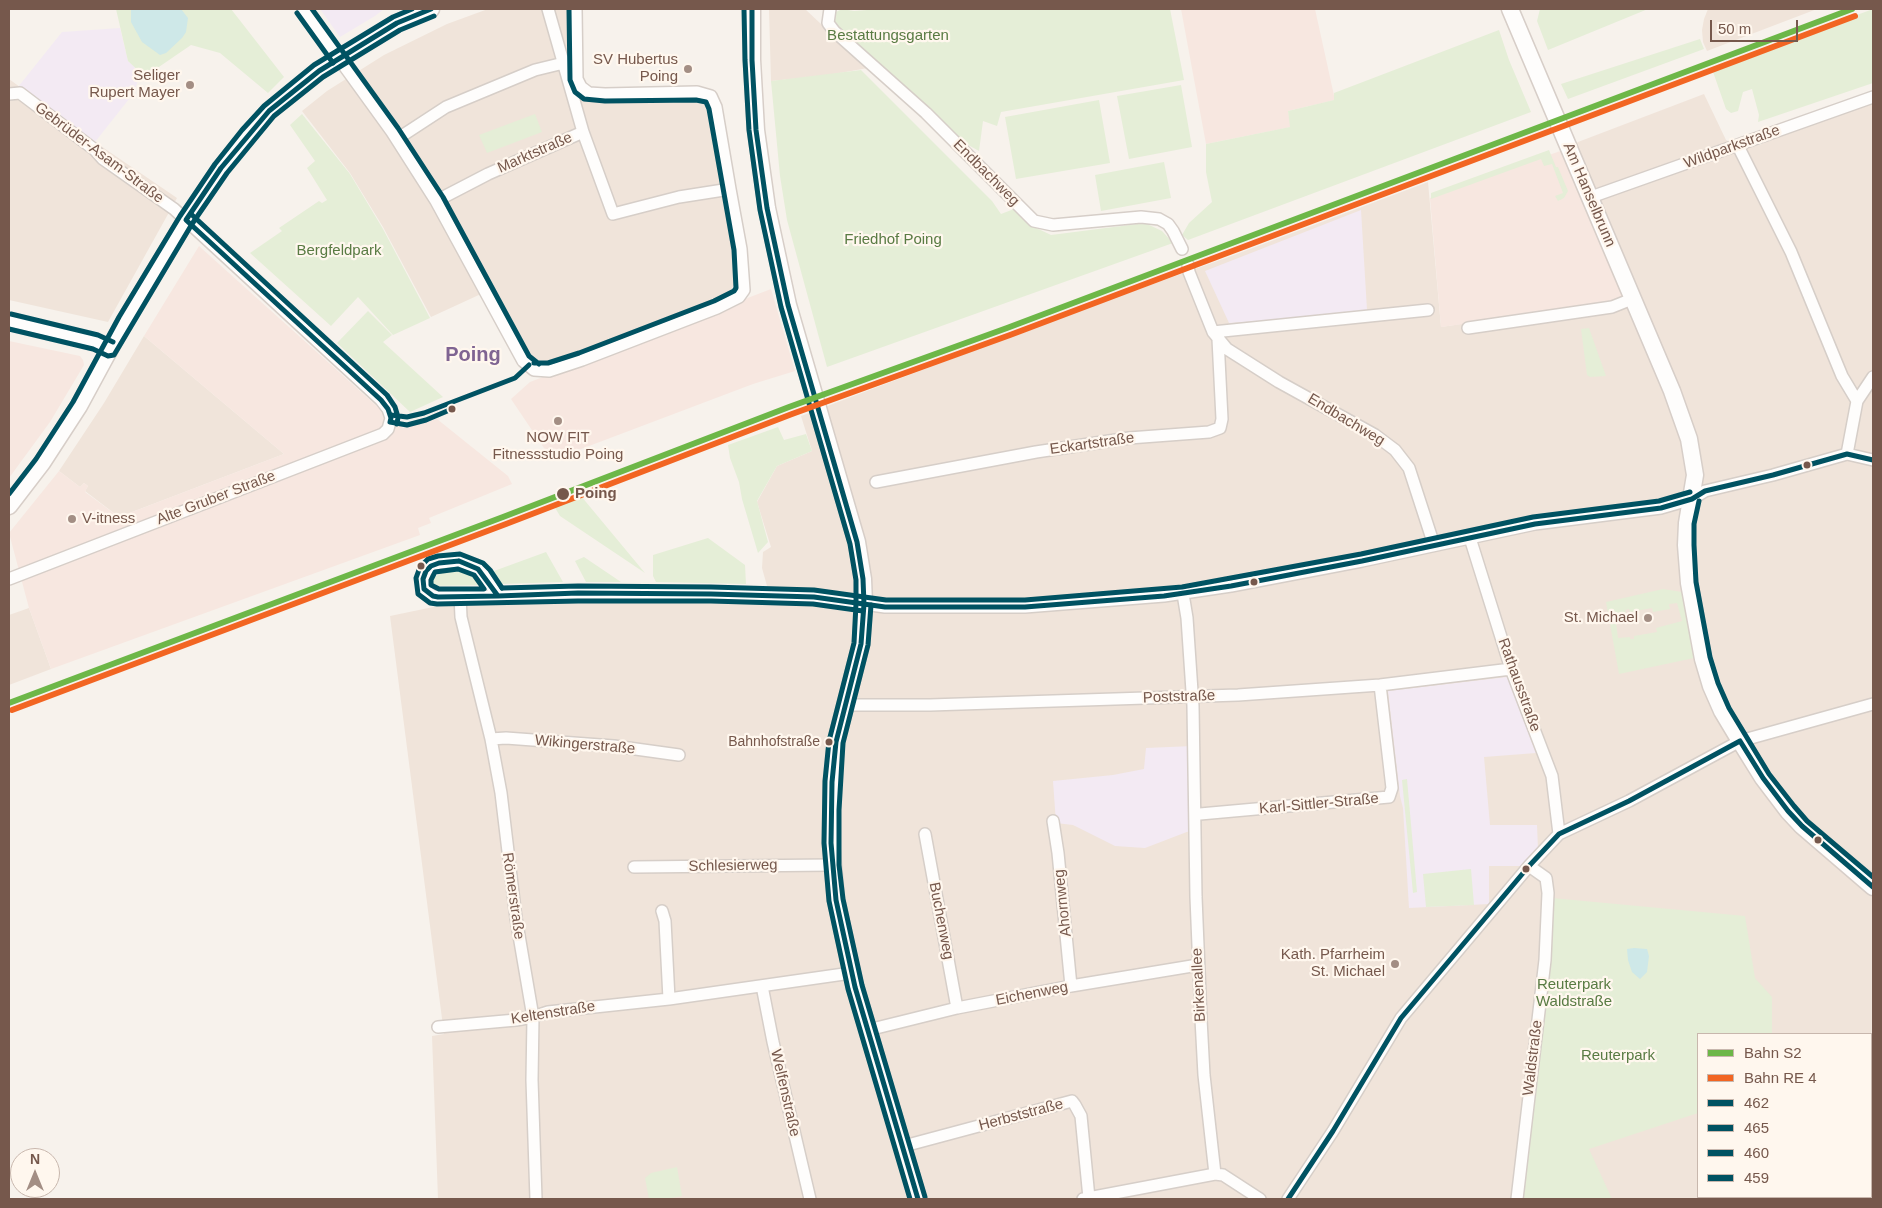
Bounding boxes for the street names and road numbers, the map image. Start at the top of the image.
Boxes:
street label: Gebrüder-Asam-Straße [31,99,167,207]
street label: Wildparkstraße [1682,121,1782,173]
street label: Marktstraße [495,129,575,177]
street label: Endbachweg [949,136,1023,210]
street label: Am Hanselbrunn [1559,140,1619,250]
street label: Endbachweg [1304,390,1388,450]
street label: Eckartstraße [1049,429,1135,459]
street label: Alte Gruber Straße [154,467,278,529]
street label: Rathausstraße [1494,636,1544,734]
street label: Poststraße [1142,687,1216,707]
street label: Wikingerstraße [534,732,636,758]
street label: Karl-Sittler-Straße [1258,790,1380,818]
street label: Römerstraße [498,851,528,941]
street label: Schlesierweg [688,856,778,876]
street label: Ahornweg [1051,868,1075,938]
street label: Buchenweg [925,881,957,961]
street label: Birkenallee [1188,947,1210,1023]
street label: Eichenweg [994,978,1070,1010]
street label: Keltenstraße [510,997,596,1029]
street label: Waldstraße [1519,1019,1547,1097]
street label: Welfenstraße [766,1048,804,1138]
street label: Herbststraße [977,1095,1065,1135]

